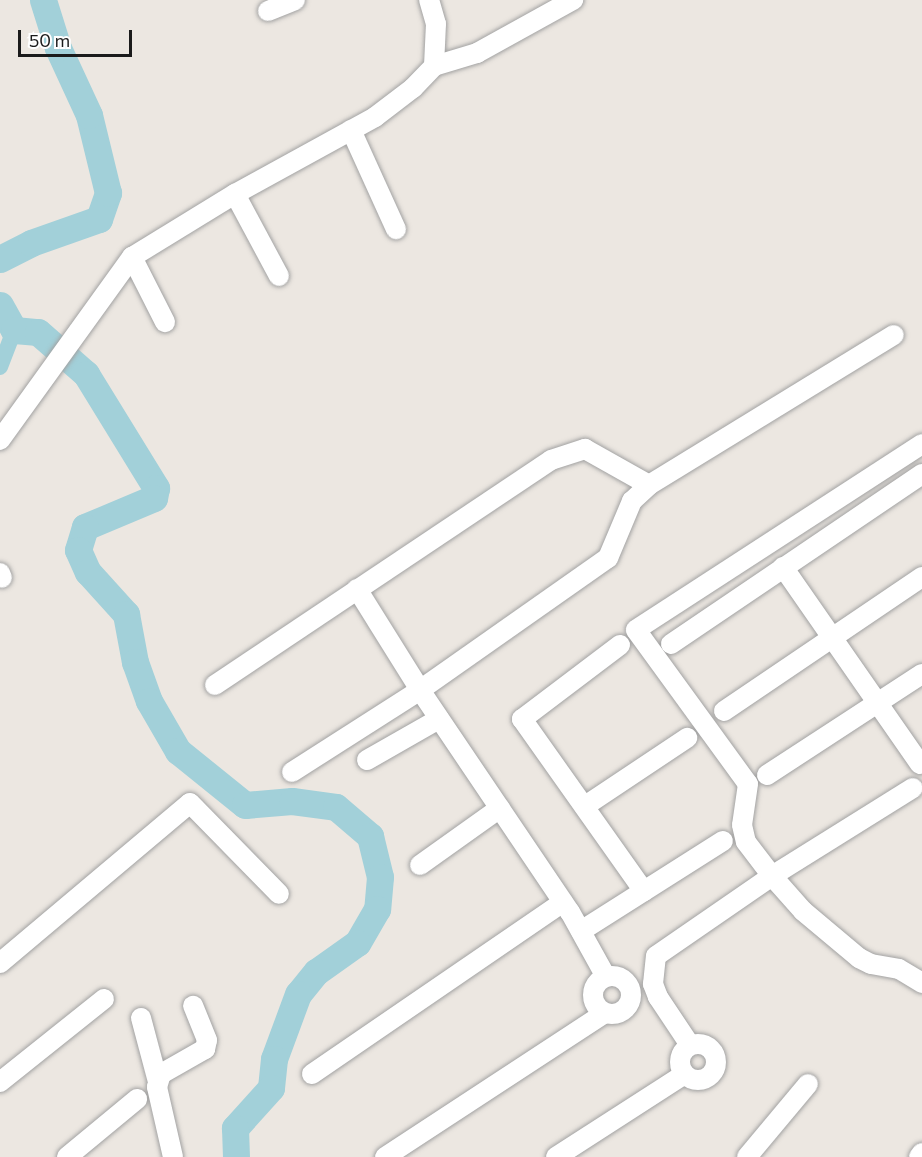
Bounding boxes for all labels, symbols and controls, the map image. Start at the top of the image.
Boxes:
scale bar [21,18,135,56]
text: 50 m [29,29,70,51]

